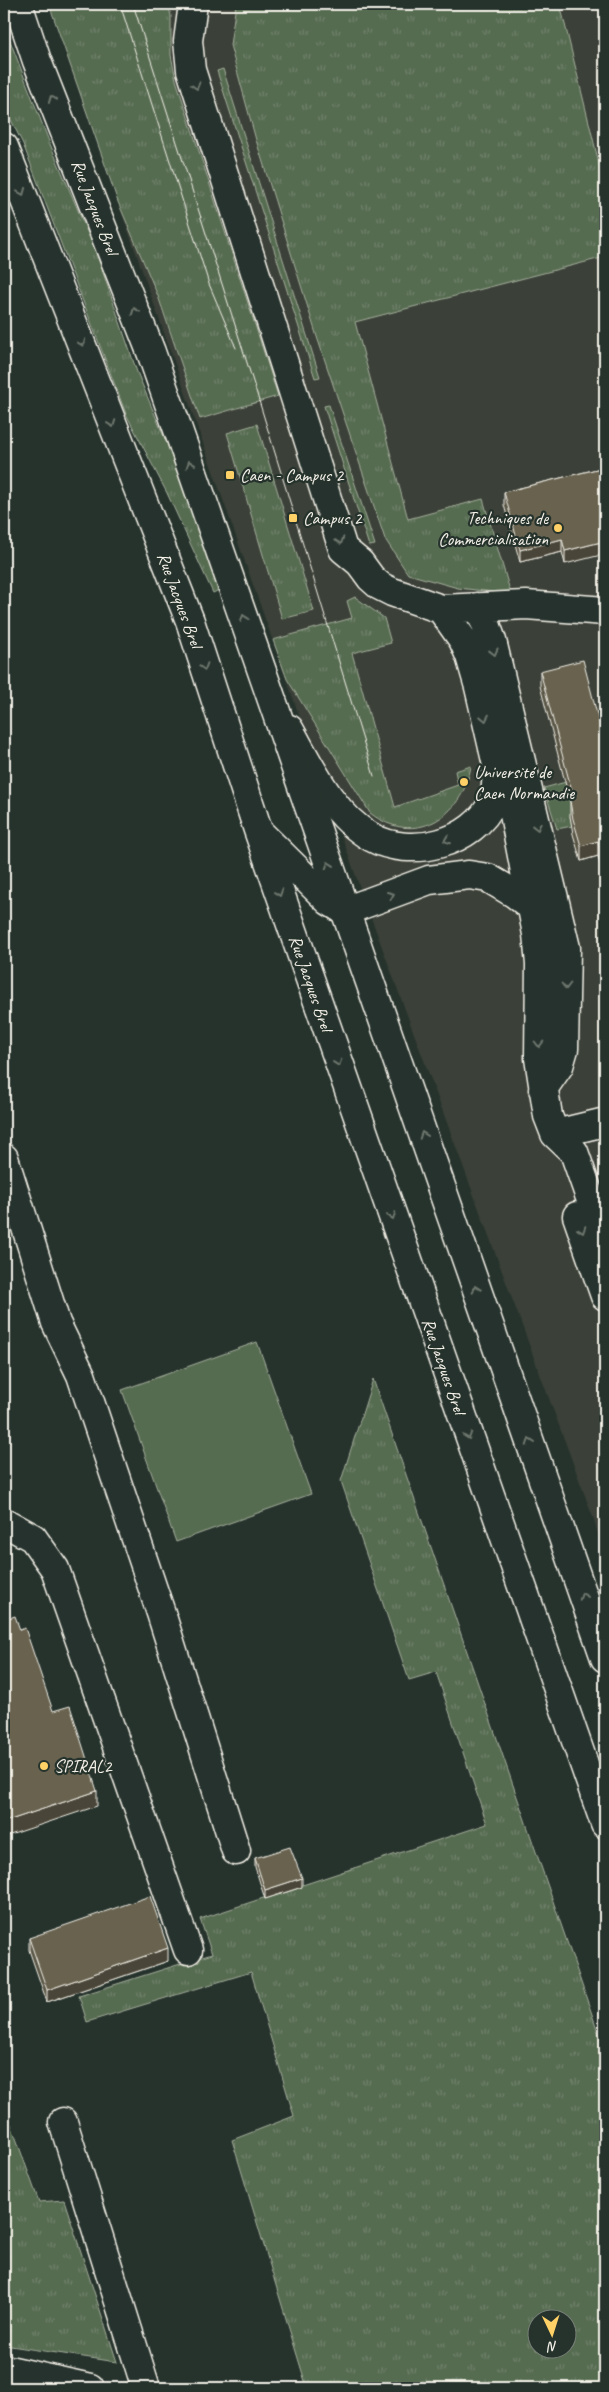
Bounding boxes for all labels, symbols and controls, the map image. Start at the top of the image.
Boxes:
one-way arrow [190,82,200,90]
one-way arrow [48,95,59,104]
street label: Rue Jacques Brel [67,156,124,260]
one-way arrow [16,187,27,196]
one-way arrow [131,308,141,316]
one-way arrow [76,339,86,347]
one-way arrow [106,419,116,428]
one-way arrow [186,461,196,469]
place label: Caen - Campus 2 [240,464,345,486]
marker: Caen - Campus 2 [224,469,236,481]
place label: Campus 2 [303,507,363,529]
place label: Techniques de Commercialisation [438,507,549,550]
marker: Campus 2 [287,512,299,524]
marker: Techniques de Commercialisation [552,522,564,534]
one-way arrow [335,536,345,545]
street label: Rue Jacques Brel [153,549,208,653]
one-way arrow [240,614,250,622]
one-way arrow [488,648,499,657]
one-way arrow [199,663,209,671]
one-way arrow [480,713,490,722]
place label: Université de Caen Normandie [474,761,575,804]
marker: Université de Caen Normandie [458,776,470,788]
one-way arrow [531,823,542,832]
one-way arrow [443,834,452,844]
one-way arrow [325,861,335,870]
one-way arrow [274,888,284,896]
one-way arrow [386,891,395,901]
street label: Rue Jacques Brel [284,932,339,1037]
one-way arrow [561,983,572,991]
one-way arrow [534,1040,544,1048]
one-way arrow [333,1058,343,1067]
one-way arrow [418,1132,428,1140]
one-way arrow [386,1212,396,1220]
one-way arrow [576,1225,586,1233]
one-way arrow [472,1285,482,1294]
street label: Rue Jacques Brel [417,1315,472,1420]
one-way arrow [463,1431,473,1440]
one-way arrow [526,1439,536,1447]
one-way arrow [579,1592,589,1600]
place label: SPIRAL2 [54,1755,114,1777]
marker: SPIRAL2 [38,1760,50,1772]
north arrow [526,2310,576,2360]
text: N [546,2338,558,2355]

